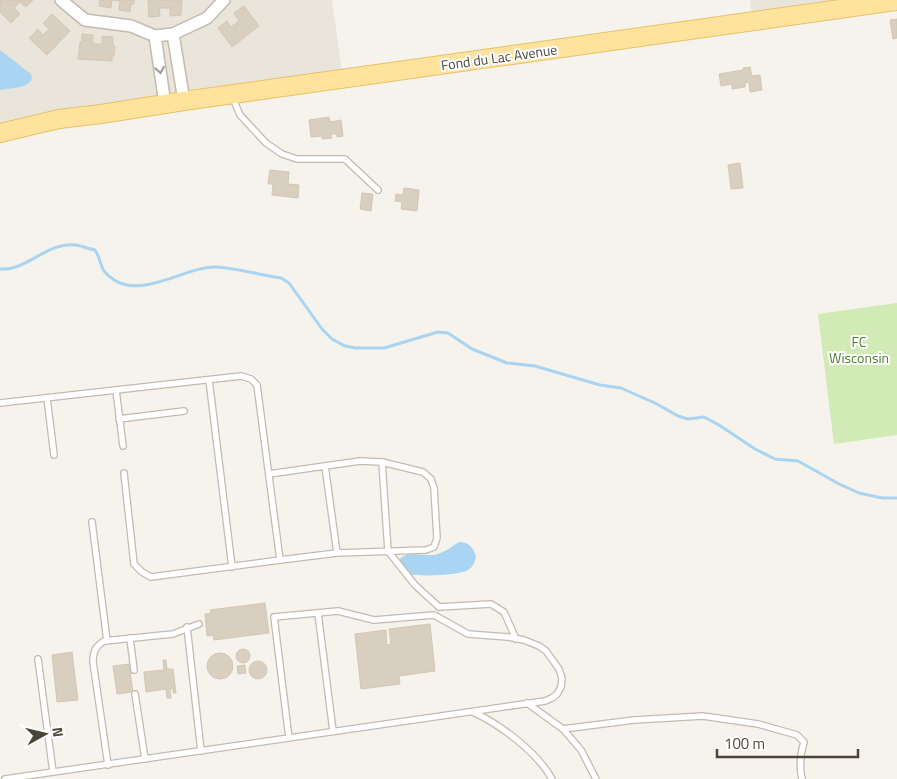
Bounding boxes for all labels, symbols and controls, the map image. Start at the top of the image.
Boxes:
street label: Fond du Lac Avenue [440,38,558,76]
one-way arrow [155,65,165,74]
park label: FC Wisconsin [829,331,889,368]
north arrow [20,709,70,759]
text: N [47,726,69,738]
scale bar [717,726,858,758]
text: 100 m [724,732,765,755]

